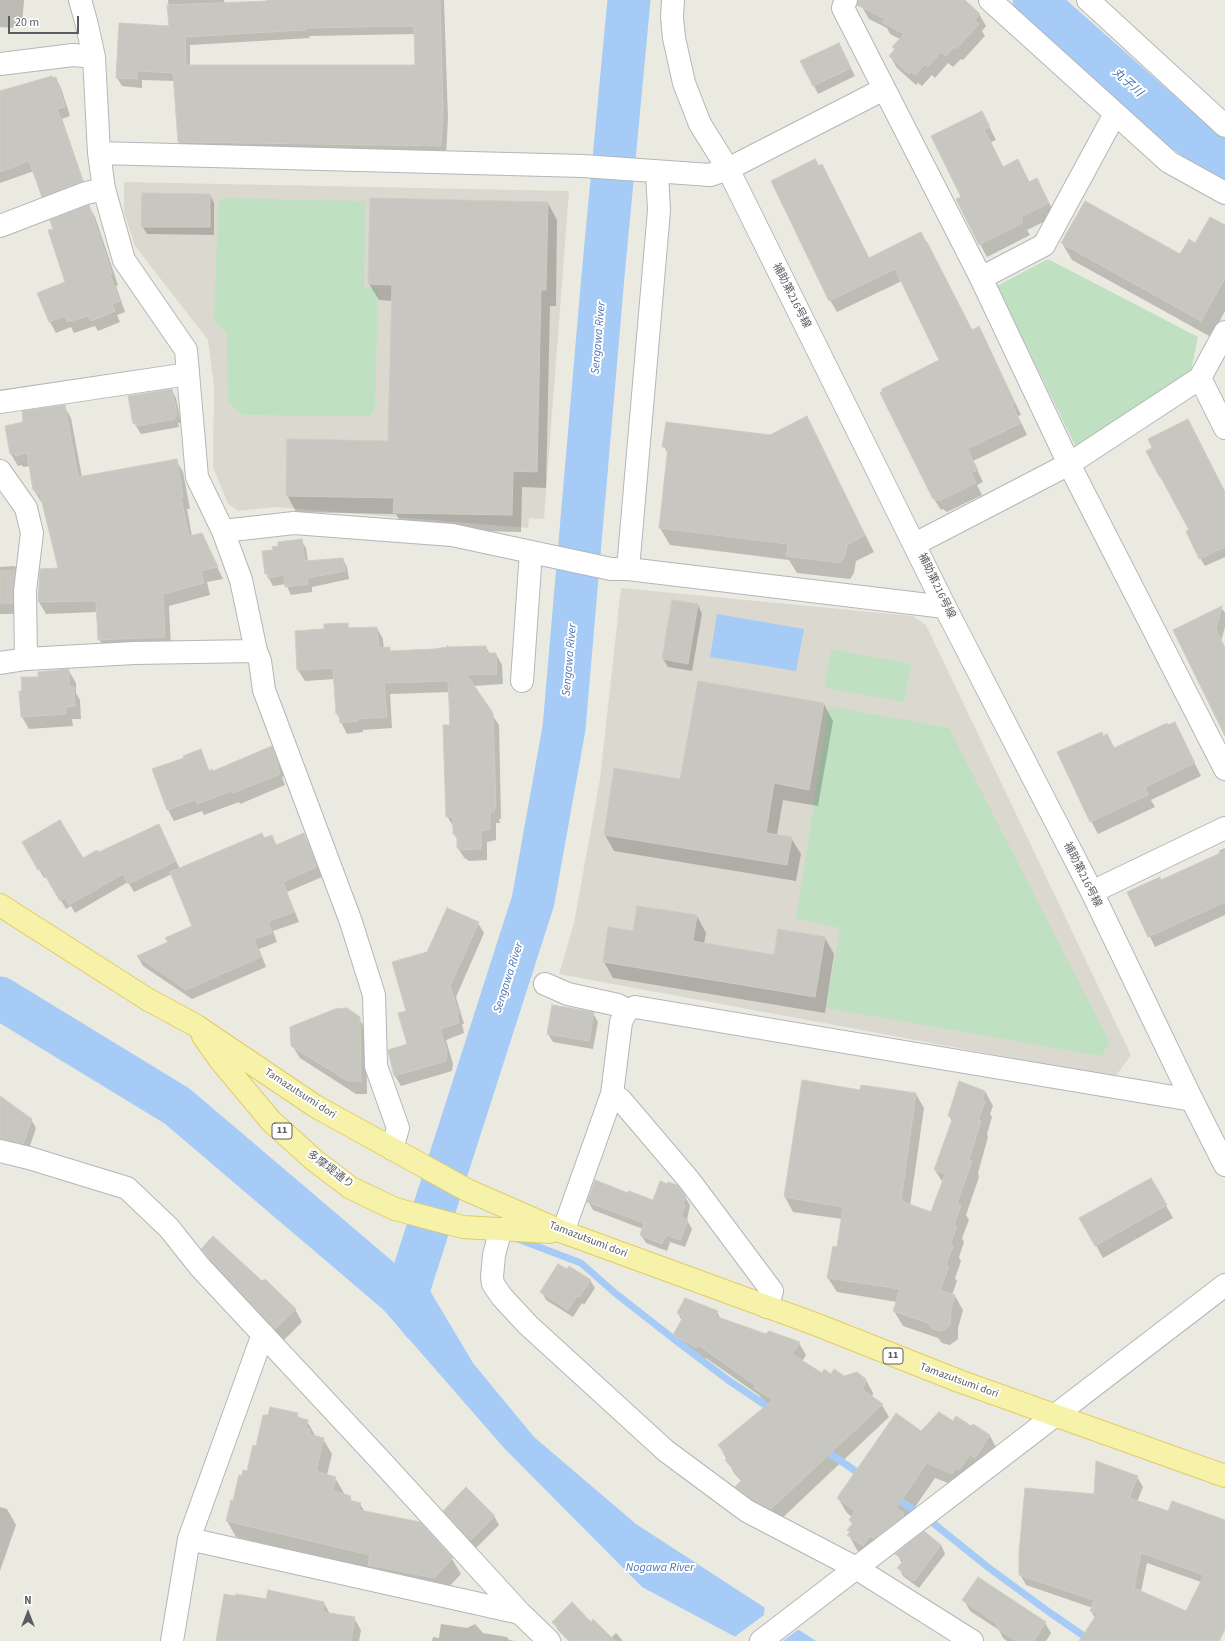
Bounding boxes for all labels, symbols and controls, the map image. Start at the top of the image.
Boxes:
scale bar [10,8,81,34]
text: 20 m [15,14,39,31]
water label: 丸子川 [1109,66,1145,100]
street label: 補助第216号線 [769,261,813,331]
water label: Sengawa River [589,301,609,375]
street label: 補助第216号線 [914,551,958,621]
water label: Sengawa River [560,623,580,697]
street label: 補助第216号線 [1060,840,1104,910]
water label: Sengawa River [491,941,527,1015]
street label: Tamazutsumi dori [262,1066,338,1122]
road number: 11 [272,1123,292,1139]
street label: 多摩堤通り [304,1148,356,1192]
street label: Tamazutsumi dori [547,1219,629,1261]
road number: 11 [883,1348,903,1364]
street label: Tamazutsumi dori [918,1361,1000,1401]
water label: Nogawa River [626,1561,694,1575]
north arrow [8,1593,48,1633]
text: N [24,1593,32,1608]

